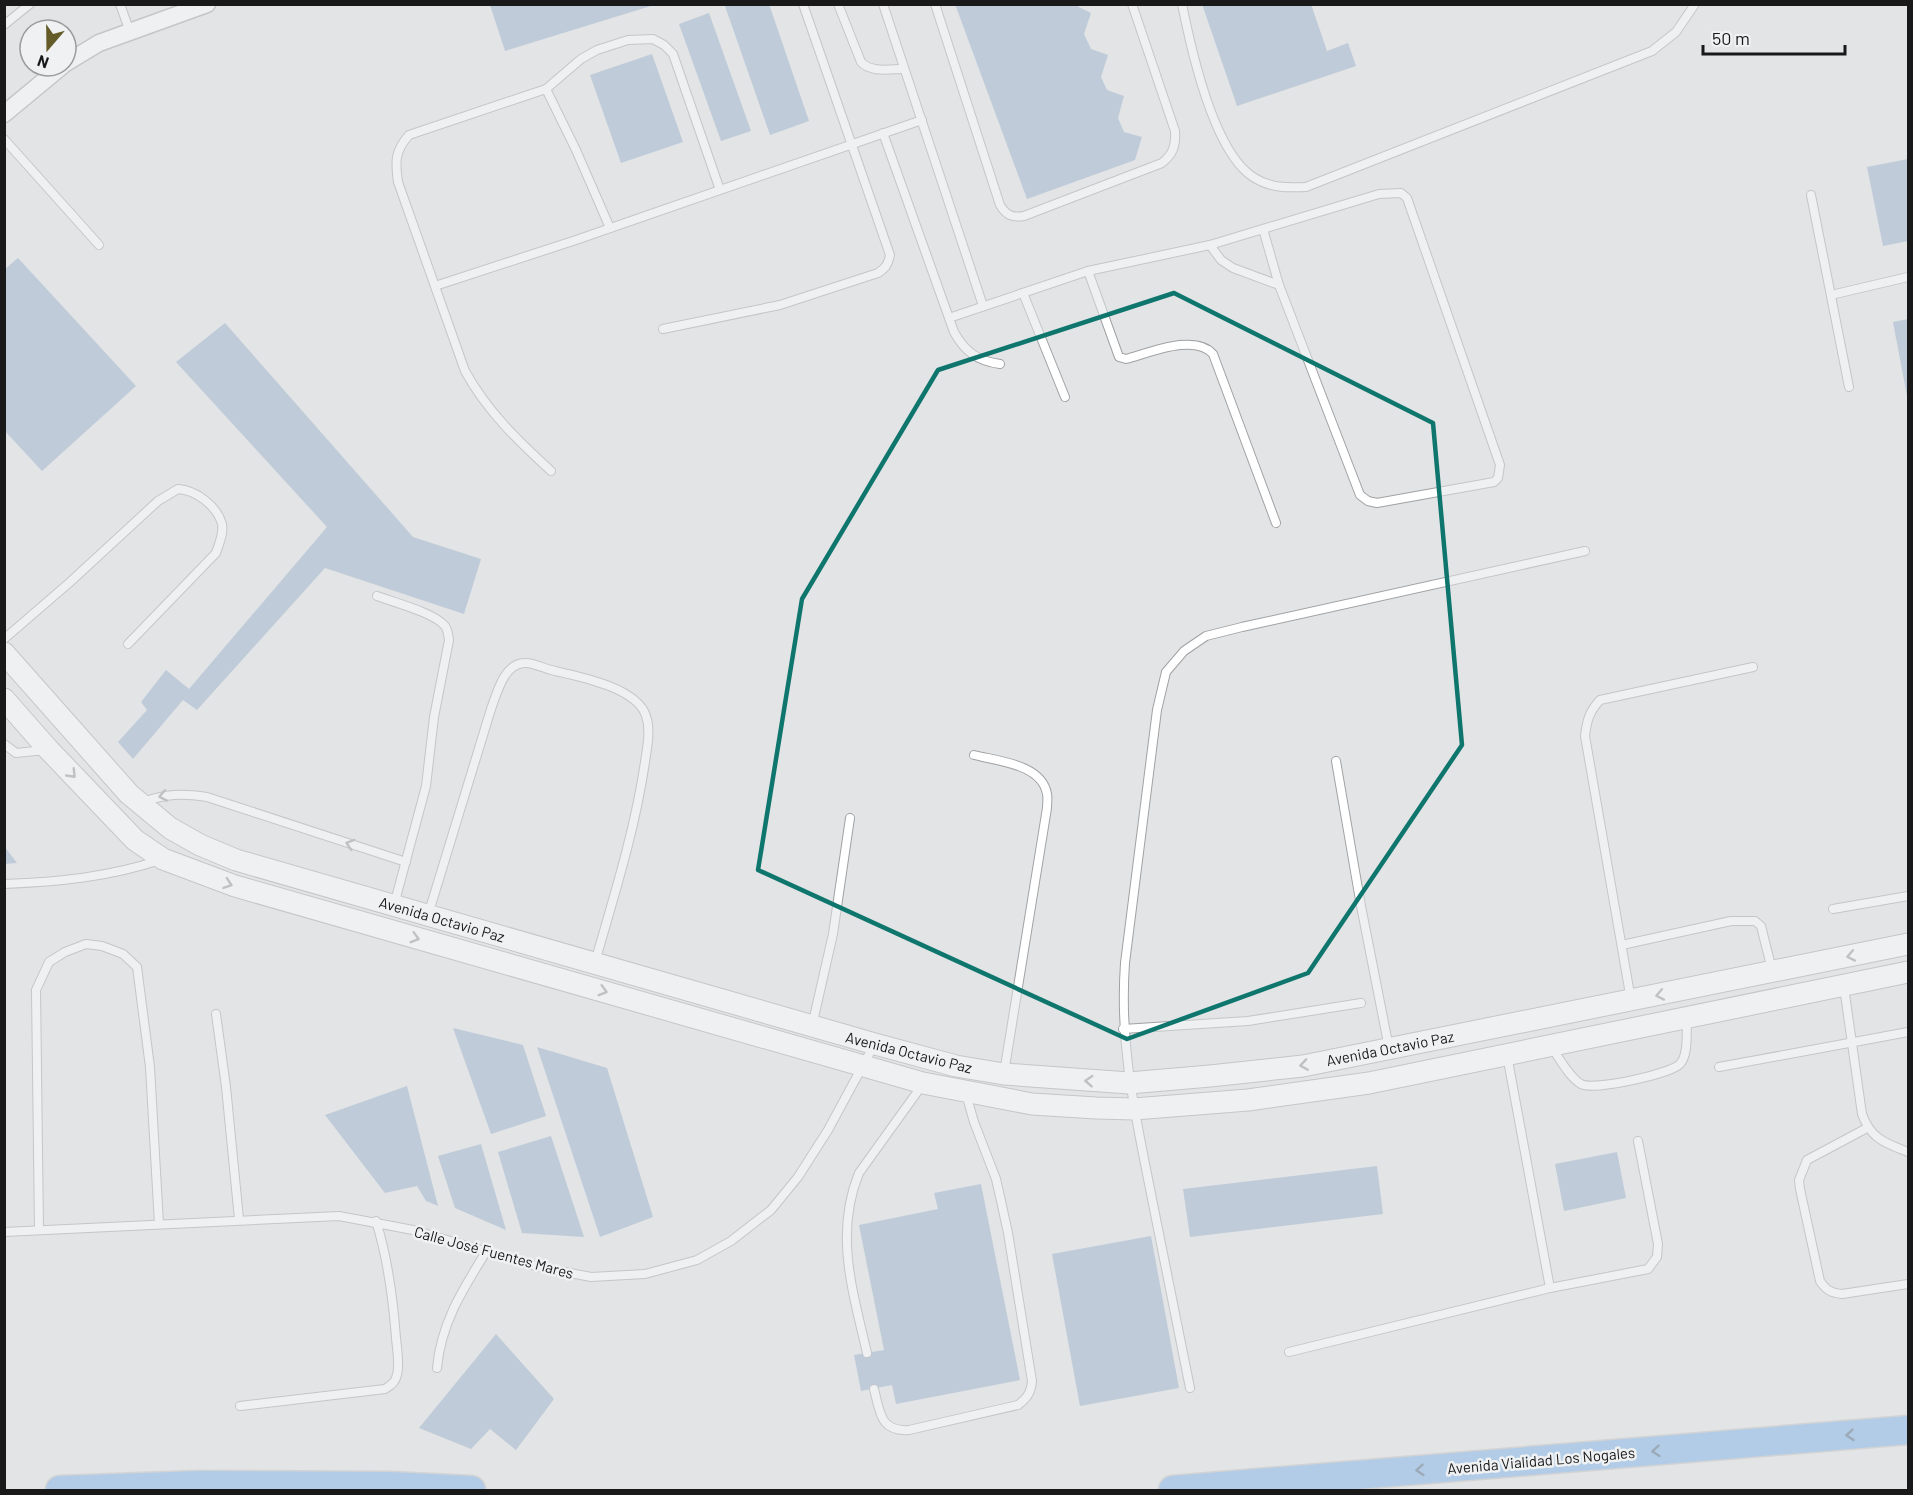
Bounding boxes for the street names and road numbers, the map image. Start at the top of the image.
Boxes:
street label: Avenida Octavio Paz [377,892,507,946]
street label: Avenida Octavio Paz [1325,1027,1456,1069]
street label: Avenida Octavio Paz [844,1028,974,1077]
street label: Calle José Fuentes Mares [412,1222,576,1282]
street label: Avenida Vialidad Los Nogales [1446,1443,1636,1477]

